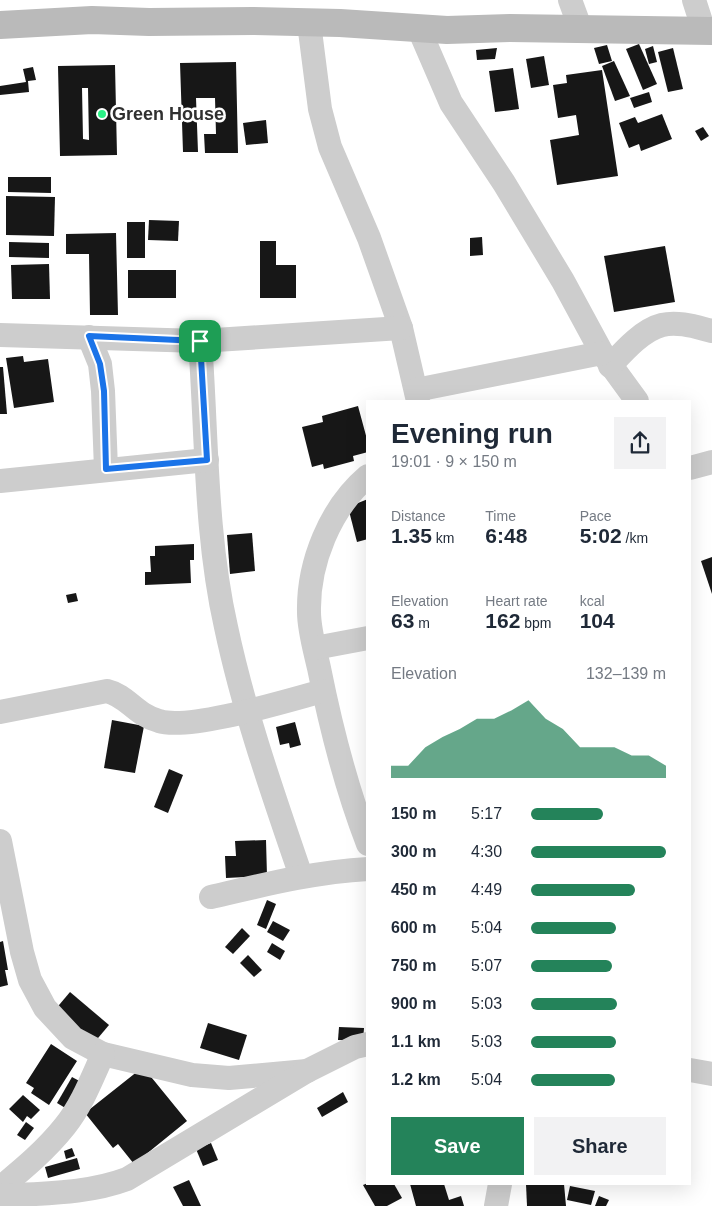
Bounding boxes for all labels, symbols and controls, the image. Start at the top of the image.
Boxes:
place label: Green House [112,104,224,124]
marker: Green House [96,108,108,120]
pin [179,320,221,362]
icon: arrive [186,327,214,355]
button: share [614,417,666,469]
text: Evening run [391,418,553,449]
text: 19:01 · 9 × 150 m [391,453,517,470]
text: Distance [391,508,445,524]
text: Time [485,508,516,524]
text: Pace [580,508,612,524]
text: 1.35 [391,524,432,547]
text: 6:48 [485,524,527,547]
text: 5:02 [580,524,622,547]
text: km [432,530,454,546]
text: /km [622,530,648,546]
text: Elevation [391,593,449,609]
text: Heart rate [485,593,548,609]
text: kcal [580,593,605,609]
text: 63 [391,609,414,632]
text: 162 [485,609,520,632]
text: 104 [580,609,615,632]
text: m [414,615,430,631]
text: bpm [520,615,552,631]
text: Elevation [391,665,457,682]
text: 132–139 m [586,665,666,682]
text: 150 m [391,805,436,822]
text: 5:17 [471,805,502,822]
text: 300 m [391,843,436,860]
text: 4:30 [471,843,502,860]
text: 450 m [391,881,436,898]
text: 4:49 [471,881,502,898]
text: 600 m [391,919,436,936]
text: 5:04 [471,919,502,936]
text: 750 m [391,957,436,974]
text: 5:07 [471,957,502,974]
text: 900 m [391,995,436,1012]
text: 5:03 [471,995,502,1012]
text: 1.1 km [391,1033,441,1050]
text: 5:03 [471,1033,502,1050]
text: 1.2 km [391,1071,441,1088]
text: 5:04 [471,1071,502,1088]
button: Save [391,1117,524,1175]
button: Share [534,1117,666,1175]

